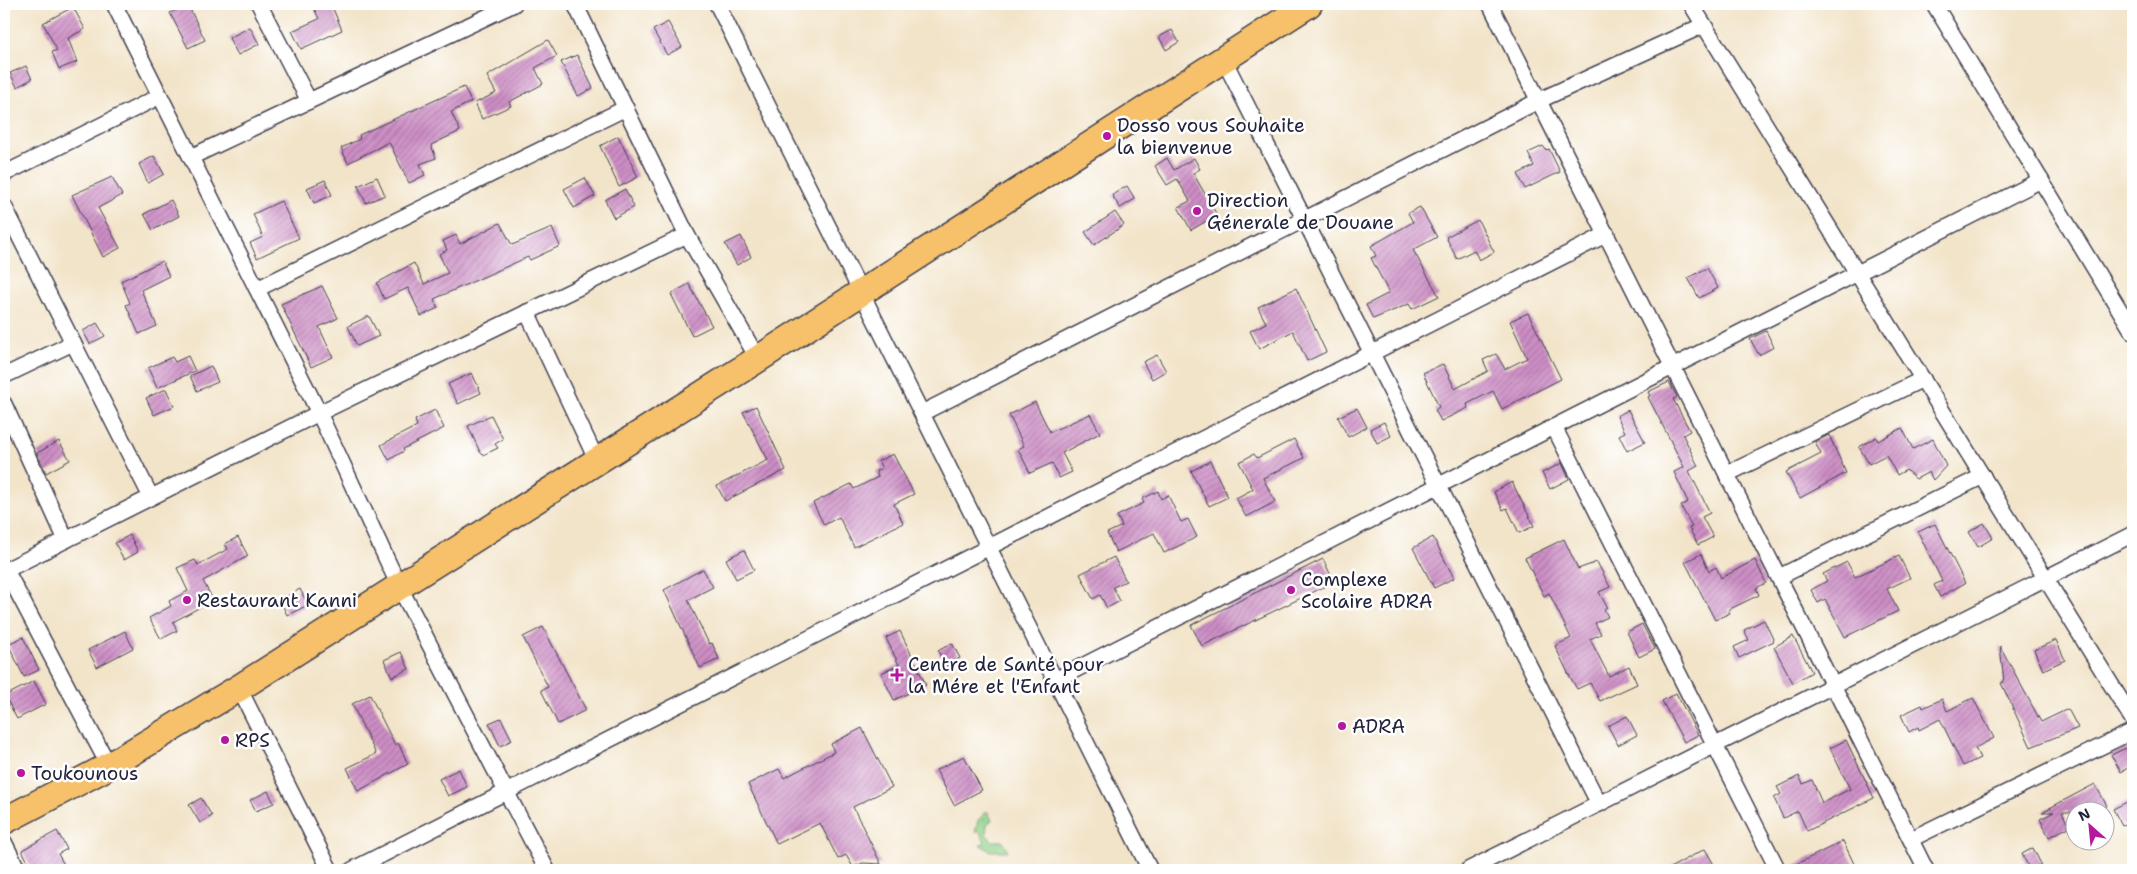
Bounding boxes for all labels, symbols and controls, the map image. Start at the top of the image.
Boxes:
place label: Dosso vous Souhaite la bienvenue [1117,113,1305,160]
marker: Dosso vous Souhaite la bienvenue [1101,130,1113,142]
place label: Direction Génerale de Douane [1207,188,1394,235]
marker: Direction Génerale de Douane [1191,205,1203,217]
place label: Complexe Scolaire ADRA [1301,567,1433,614]
marker: Complexe Scolaire ADRA [1285,584,1297,596]
place label: Restaurant Kanni [197,588,357,613]
marker: Restaurant Kanni [181,594,193,606]
place label: Centre de Santé pour la Mére et l'Enfant [908,652,1104,699]
marker: Centre de Santé pour la Mére et l'Enfant [890,668,904,682]
place label: ADRA [1352,714,1405,739]
marker: ADRA [1336,720,1348,732]
place label: RPS [235,728,270,753]
marker: RPS [219,734,231,746]
place label: Toukounous [31,761,138,786]
marker: Toukounous [15,767,27,779]
north arrow [2064,802,2114,852]
text: N [2075,804,2093,825]

